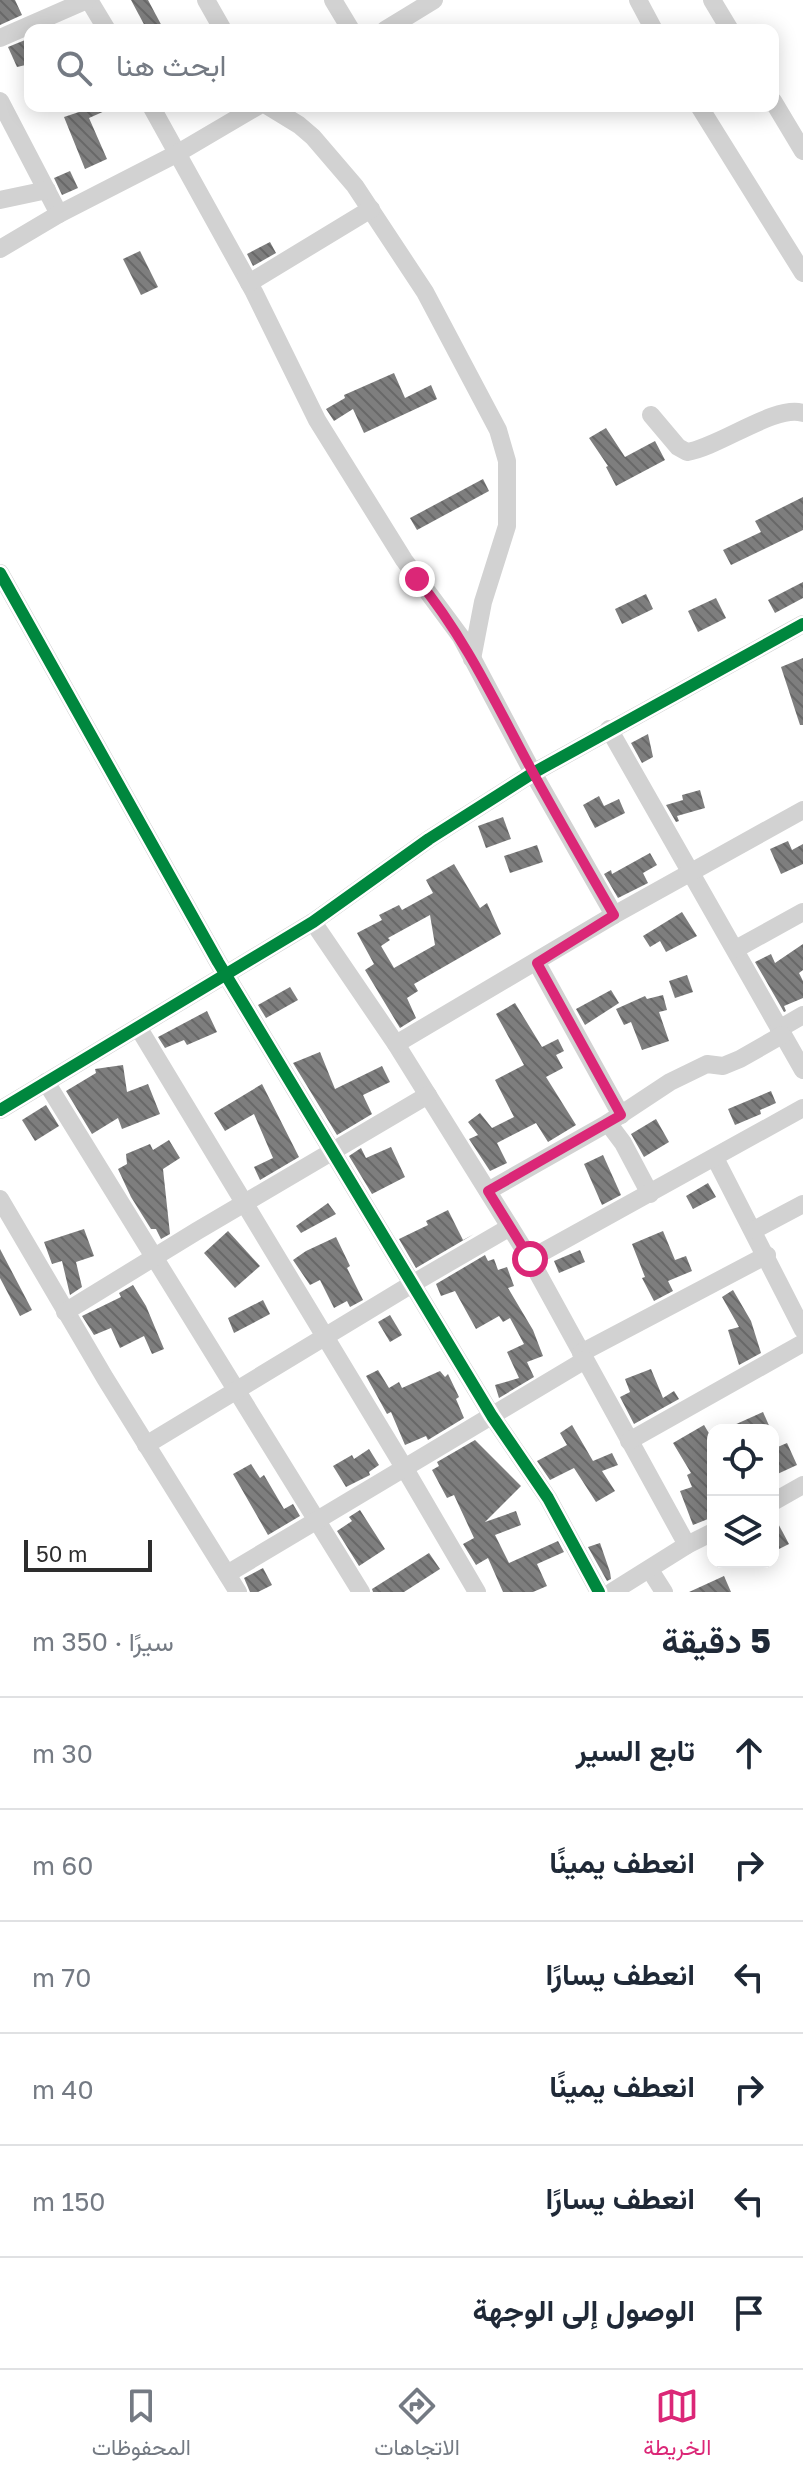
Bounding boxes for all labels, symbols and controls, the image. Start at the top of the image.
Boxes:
search box [24,24,779,112]
icon: search [52,46,96,90]
text: ابحث هنا [116,47,226,83]
route end [399,561,435,597]
route start [512,1241,548,1277]
map controls [707,1424,779,1568]
button: locate [707,1424,779,1496]
button: layers [707,1496,779,1568]
scale bar [24,1536,152,1572]
text: 50 m [36,1540,87,1567]
text: 5 دقيقة [662,1620,771,1660]
text: سيرًا · 350 m [32,1626,174,1657]
icon: ahead [727,1731,771,1775]
text: تابع السير [576,1732,695,1768]
text: 30 m [32,1738,93,1769]
icon: right [727,1843,771,1887]
text: انعطف يمينًا [549,1844,695,1880]
text: 60 m [32,1850,93,1881]
icon: left [727,1955,771,1999]
text: انعطف يسارًا [546,1956,695,1992]
text: 70 m [32,1962,91,1993]
icon: right [727,2067,771,2111]
text: انعطف يمينًا [549,2068,695,2104]
text: 40 m [32,2074,94,2105]
icon: left [727,2179,771,2223]
text: انعطف يسارًا [546,2180,695,2216]
text: 150 m [32,2186,105,2217]
icon: arrive [727,2291,771,2335]
text: الوصول إلى الوجهة [473,2292,695,2328]
tab: المحفوظات [92,2384,191,2467]
tab: الاتجاهات [374,2384,460,2467]
tab: الخريطة [643,2384,711,2467]

